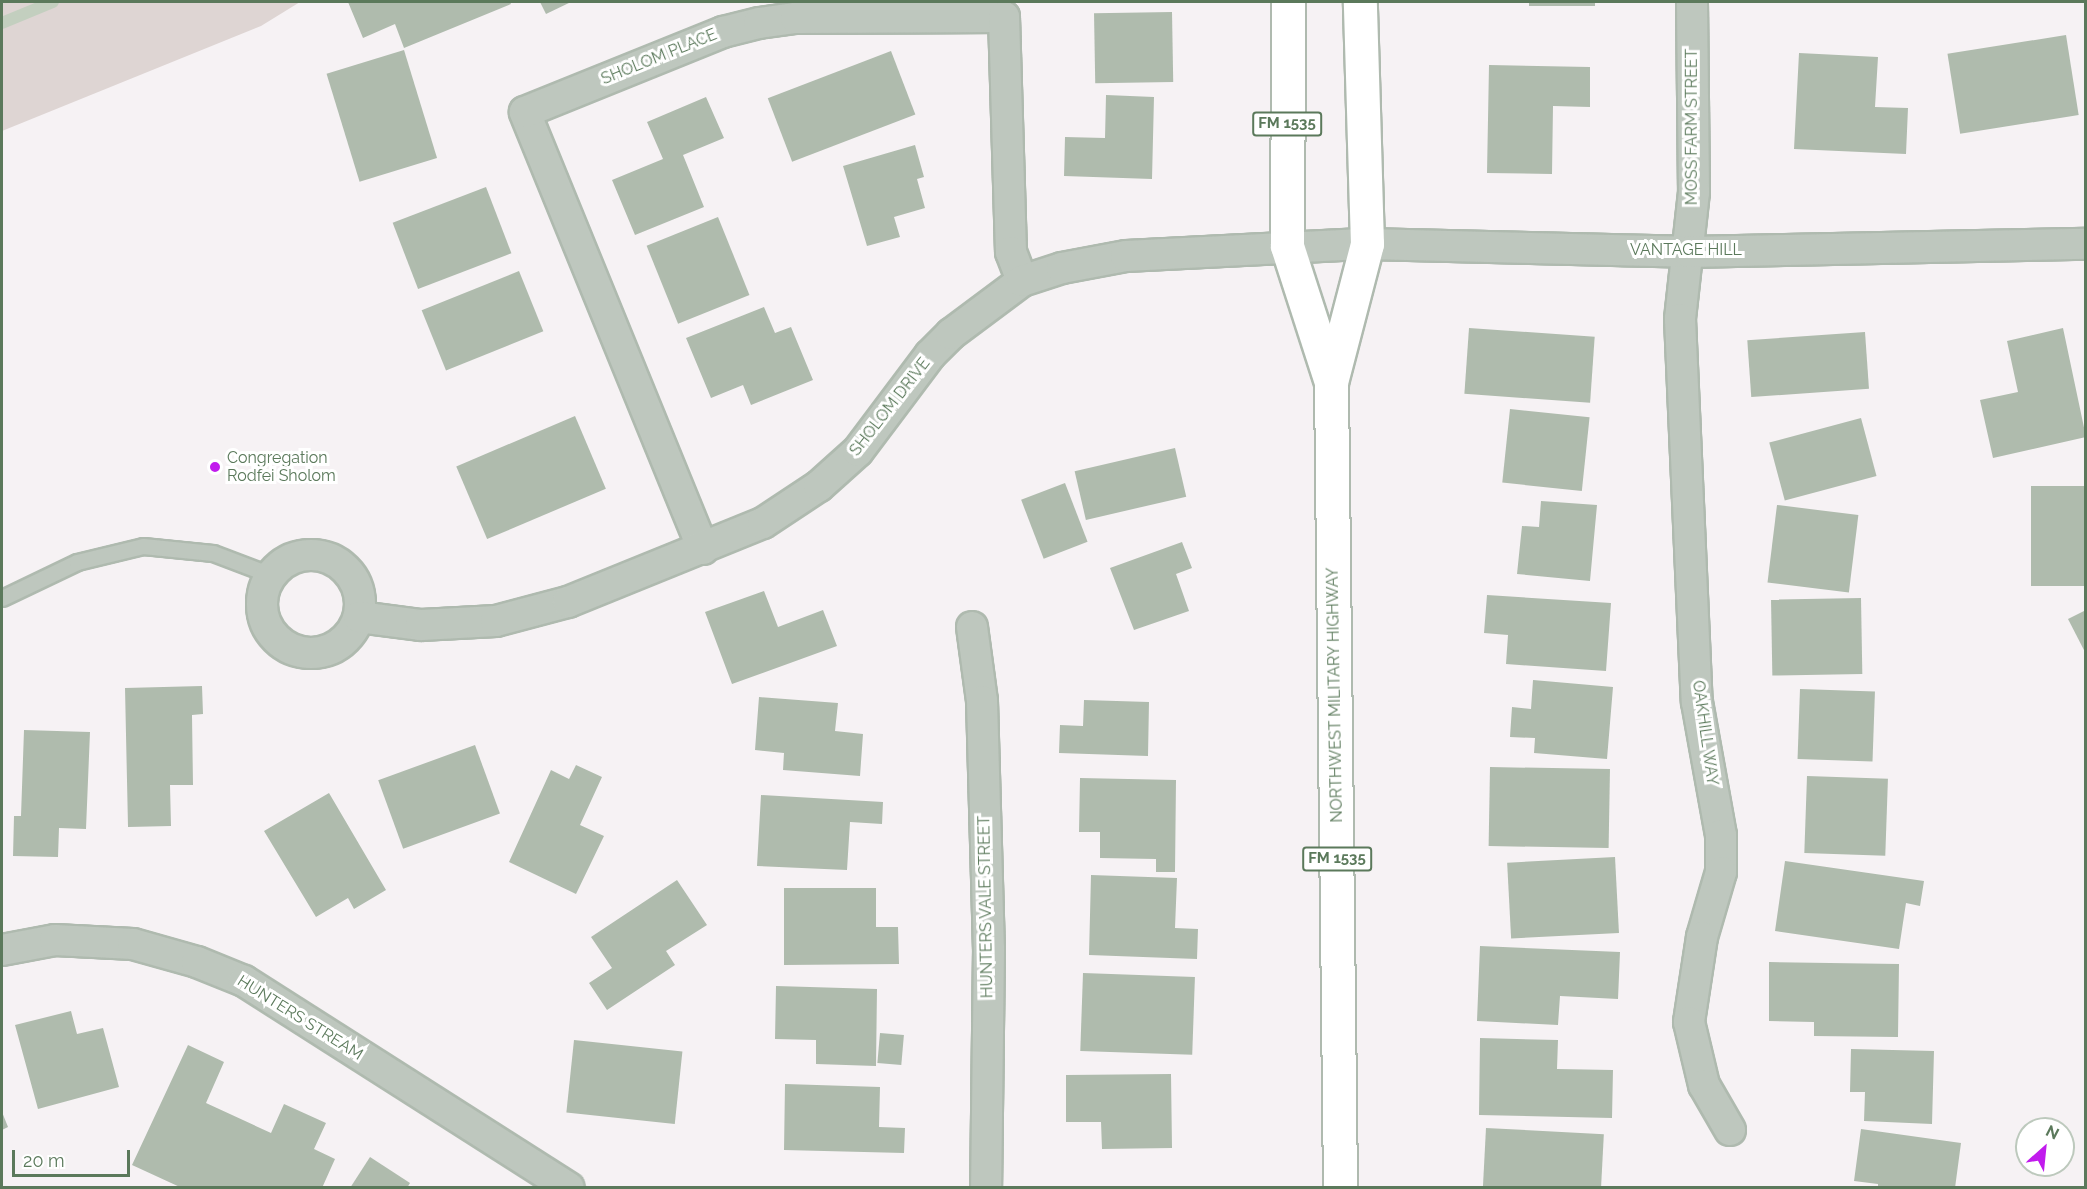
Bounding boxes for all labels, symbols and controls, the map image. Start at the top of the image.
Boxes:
street label: SHOLOM PLACE [598,25,720,89]
street label: MOSS FARM STREET [1682,49,1702,205]
road number: FM 1535 [1251,112,1323,136]
street label: VANTAGE HILL [1630,240,1742,260]
street label: SHOLOM DRIVE [846,354,934,460]
place label: Congregation Rodfei Sholom [227,448,336,486]
marker: Congregation Rodfei Sholom [208,460,222,474]
street label: NORTHWEST MILITARY HIGHWAY [1323,567,1347,823]
street label: OAKHILL WAY [1688,679,1722,787]
street label: HUNTERS VALE STREET [975,815,997,999]
road number: FM 1535 [1301,847,1373,871]
street label: HUNTERS STREAM [234,972,366,1064]
north arrow [2015,1117,2075,1177]
text: N [2043,1121,2062,1144]
scale bar [15,1138,134,1176]
text: 20 m [23,1150,65,1171]

